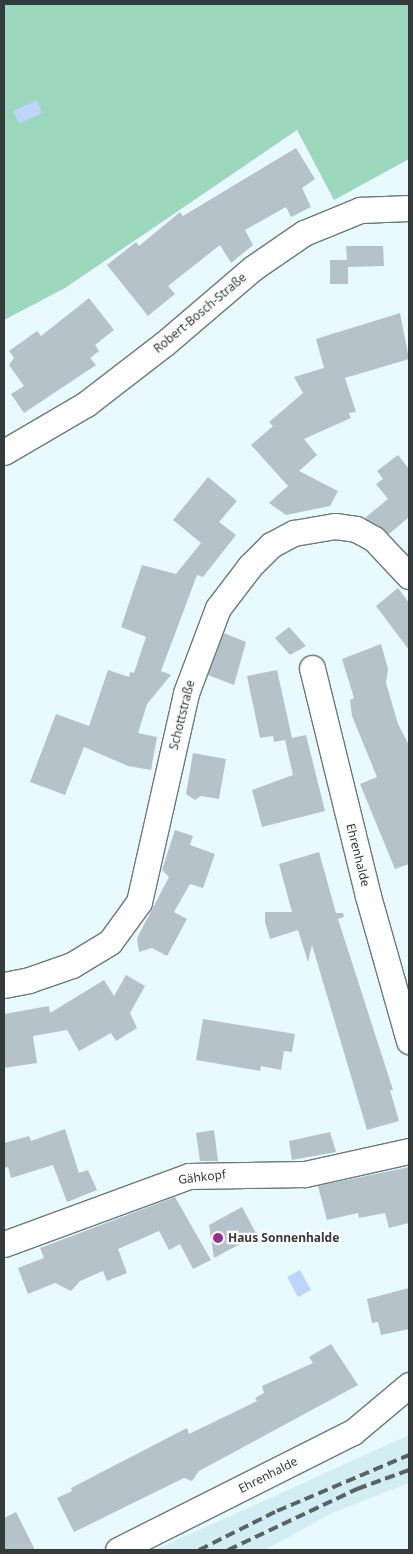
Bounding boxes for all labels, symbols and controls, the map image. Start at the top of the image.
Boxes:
street label: Robert-Bosch-Straße [151,270,249,356]
street label: Schottstraße [166,679,198,751]
street label: Ehrenhalde [343,822,373,888]
street label: Gähkopf [177,1167,227,1187]
place label: Haus Sonnenhalde [228,1231,339,1245]
marker: Haus Sonnenhalde [212,1232,224,1244]
street label: Ehrenhalde [236,1454,300,1496]

